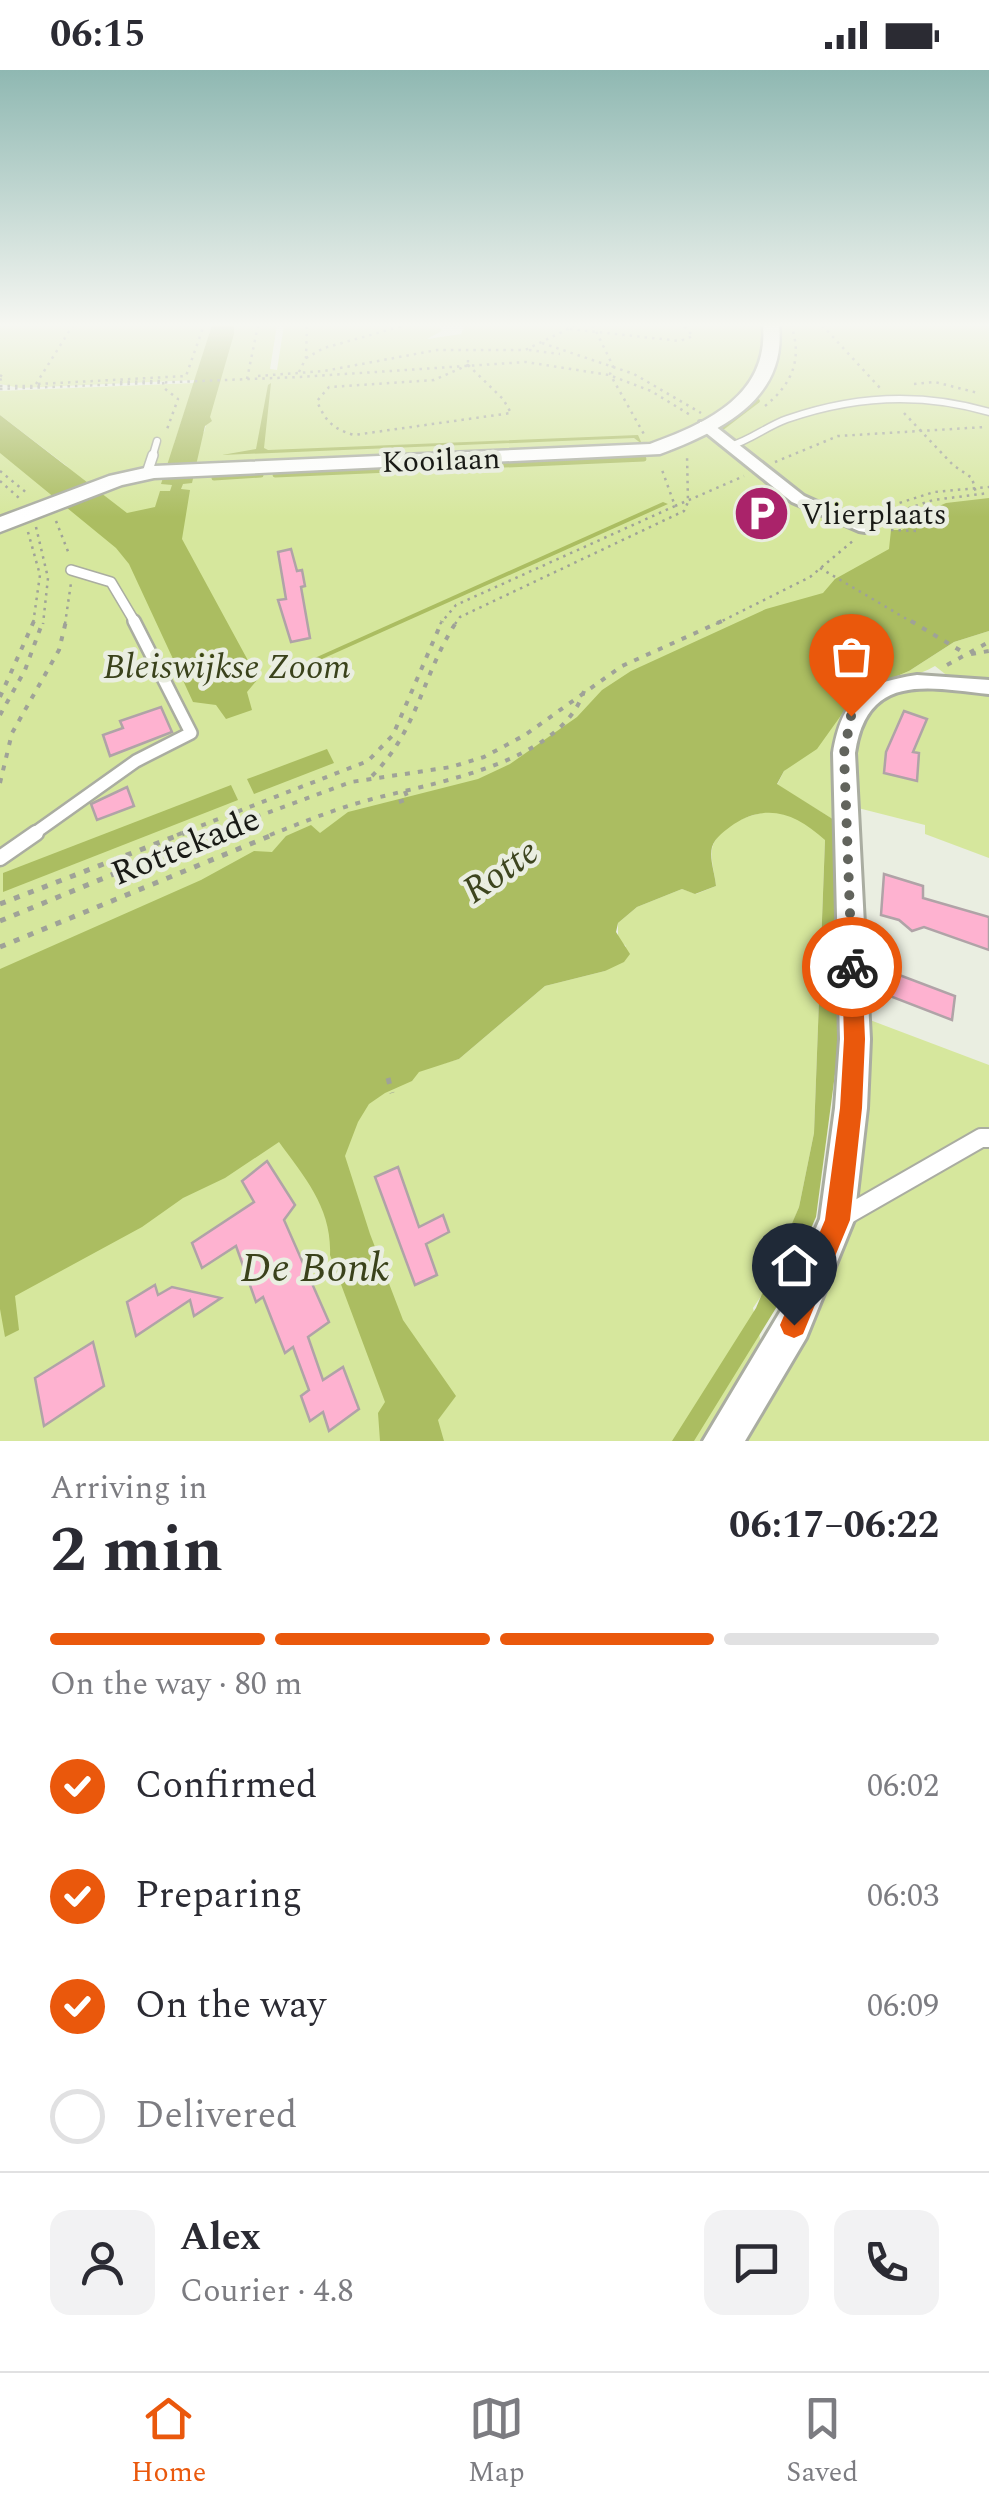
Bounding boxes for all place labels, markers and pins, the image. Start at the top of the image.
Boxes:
parking icon: Vlierplaats [732,484,792,544]
place label: Vlierplaats [801,492,947,538]
pin [809,614,894,717]
pin [752,1223,837,1326]

